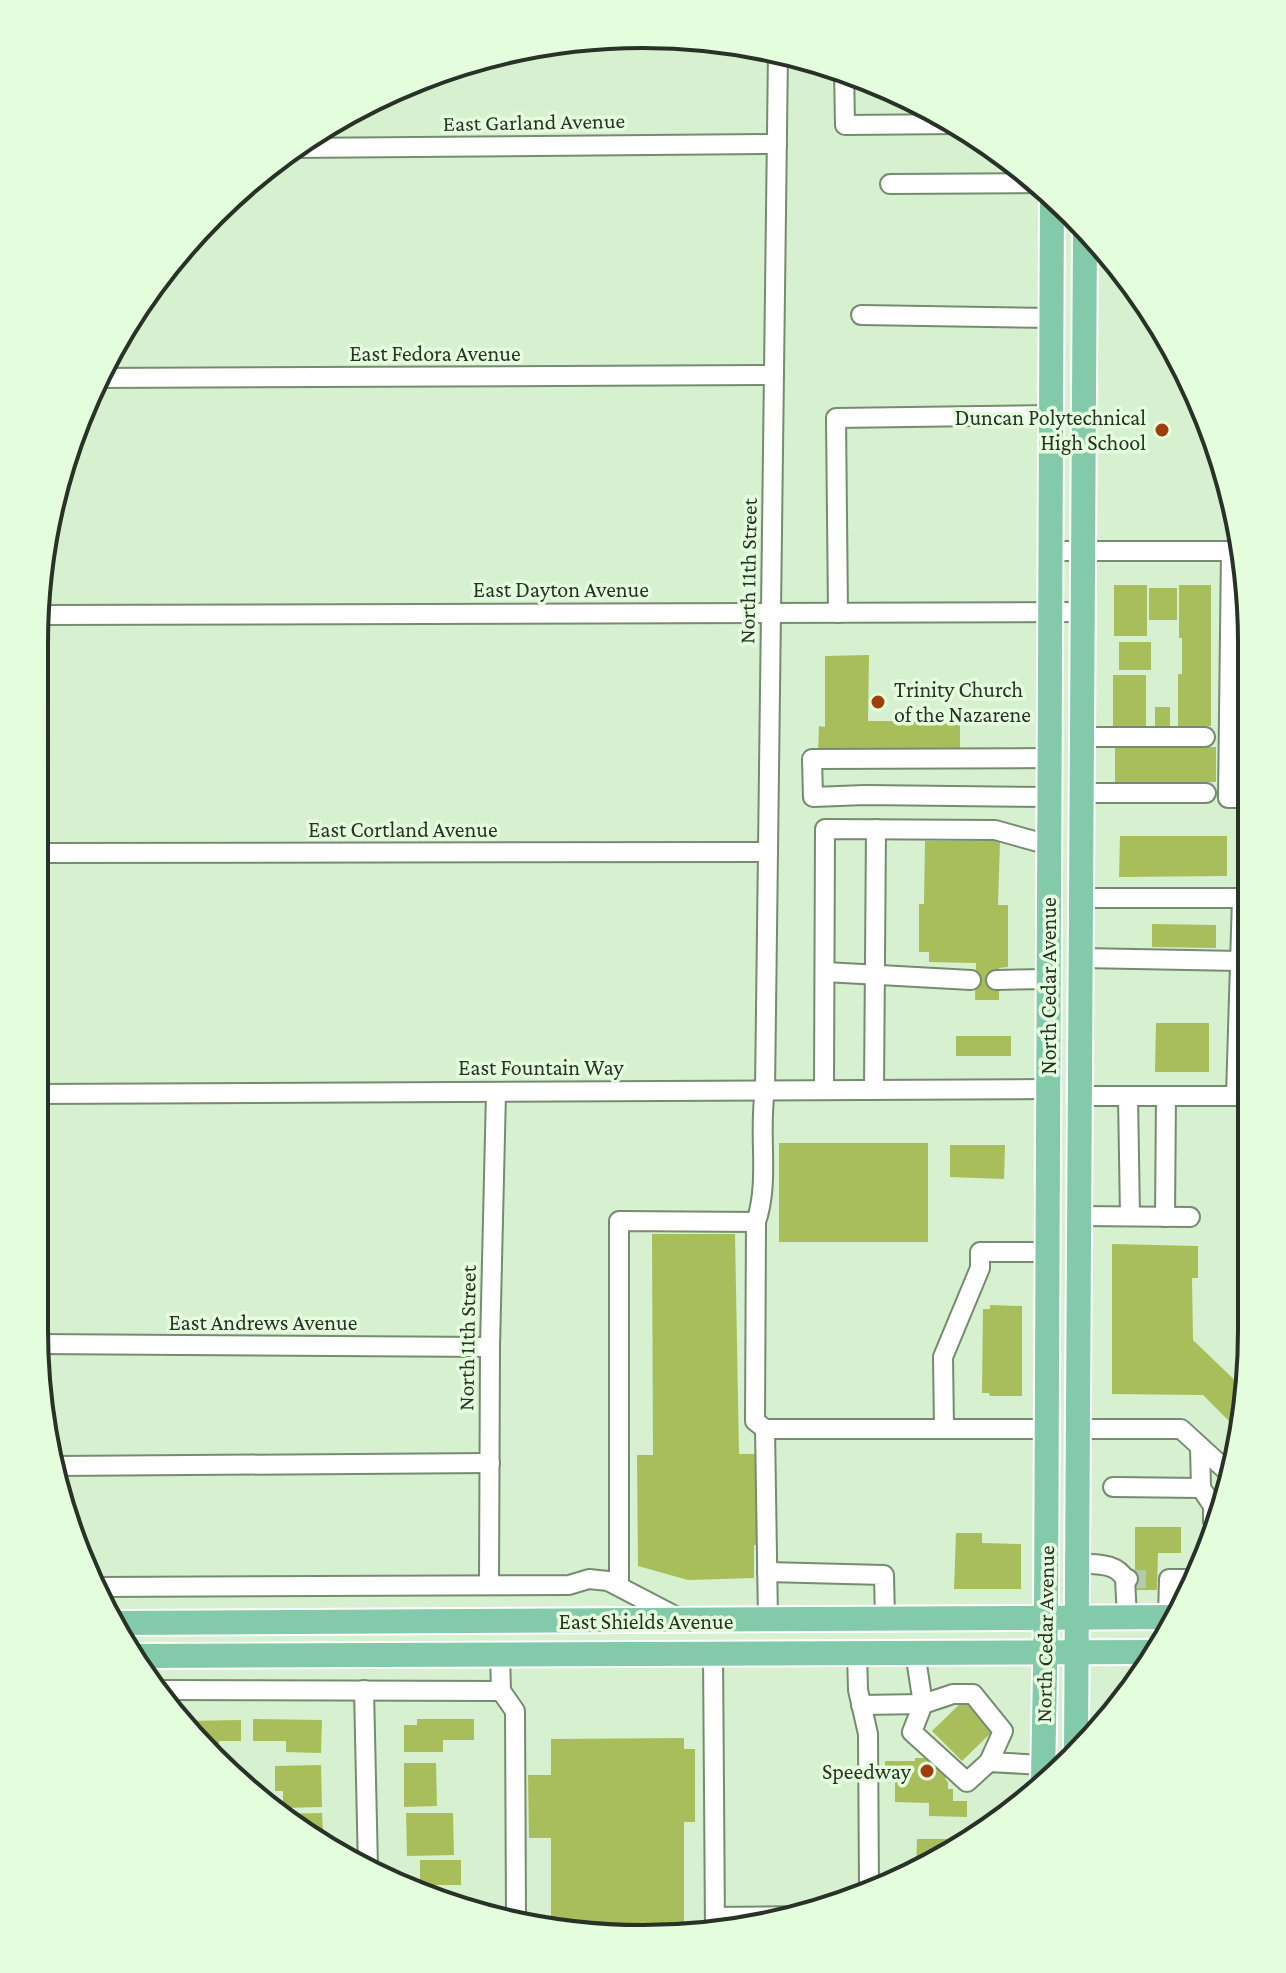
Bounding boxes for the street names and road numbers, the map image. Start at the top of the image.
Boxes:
street label: East Garland Avenue [443,108,625,136]
street label: East Fedora Avenue [349,341,521,366]
street label: North 11th Street [734,497,762,644]
street label: East Dayton Avenue [473,577,649,602]
street label: East Cortland Avenue [308,817,498,842]
street label: North Cedar Avenue [1036,897,1061,1075]
street label: East Fountain Way [458,1055,625,1080]
street label: North 11th Street [453,1264,481,1411]
street label: East Andrews Avenue [169,1310,357,1335]
street label: North Cedar Avenue [1031,1545,1059,1723]
street label: East Shields Avenue [559,1609,733,1634]

